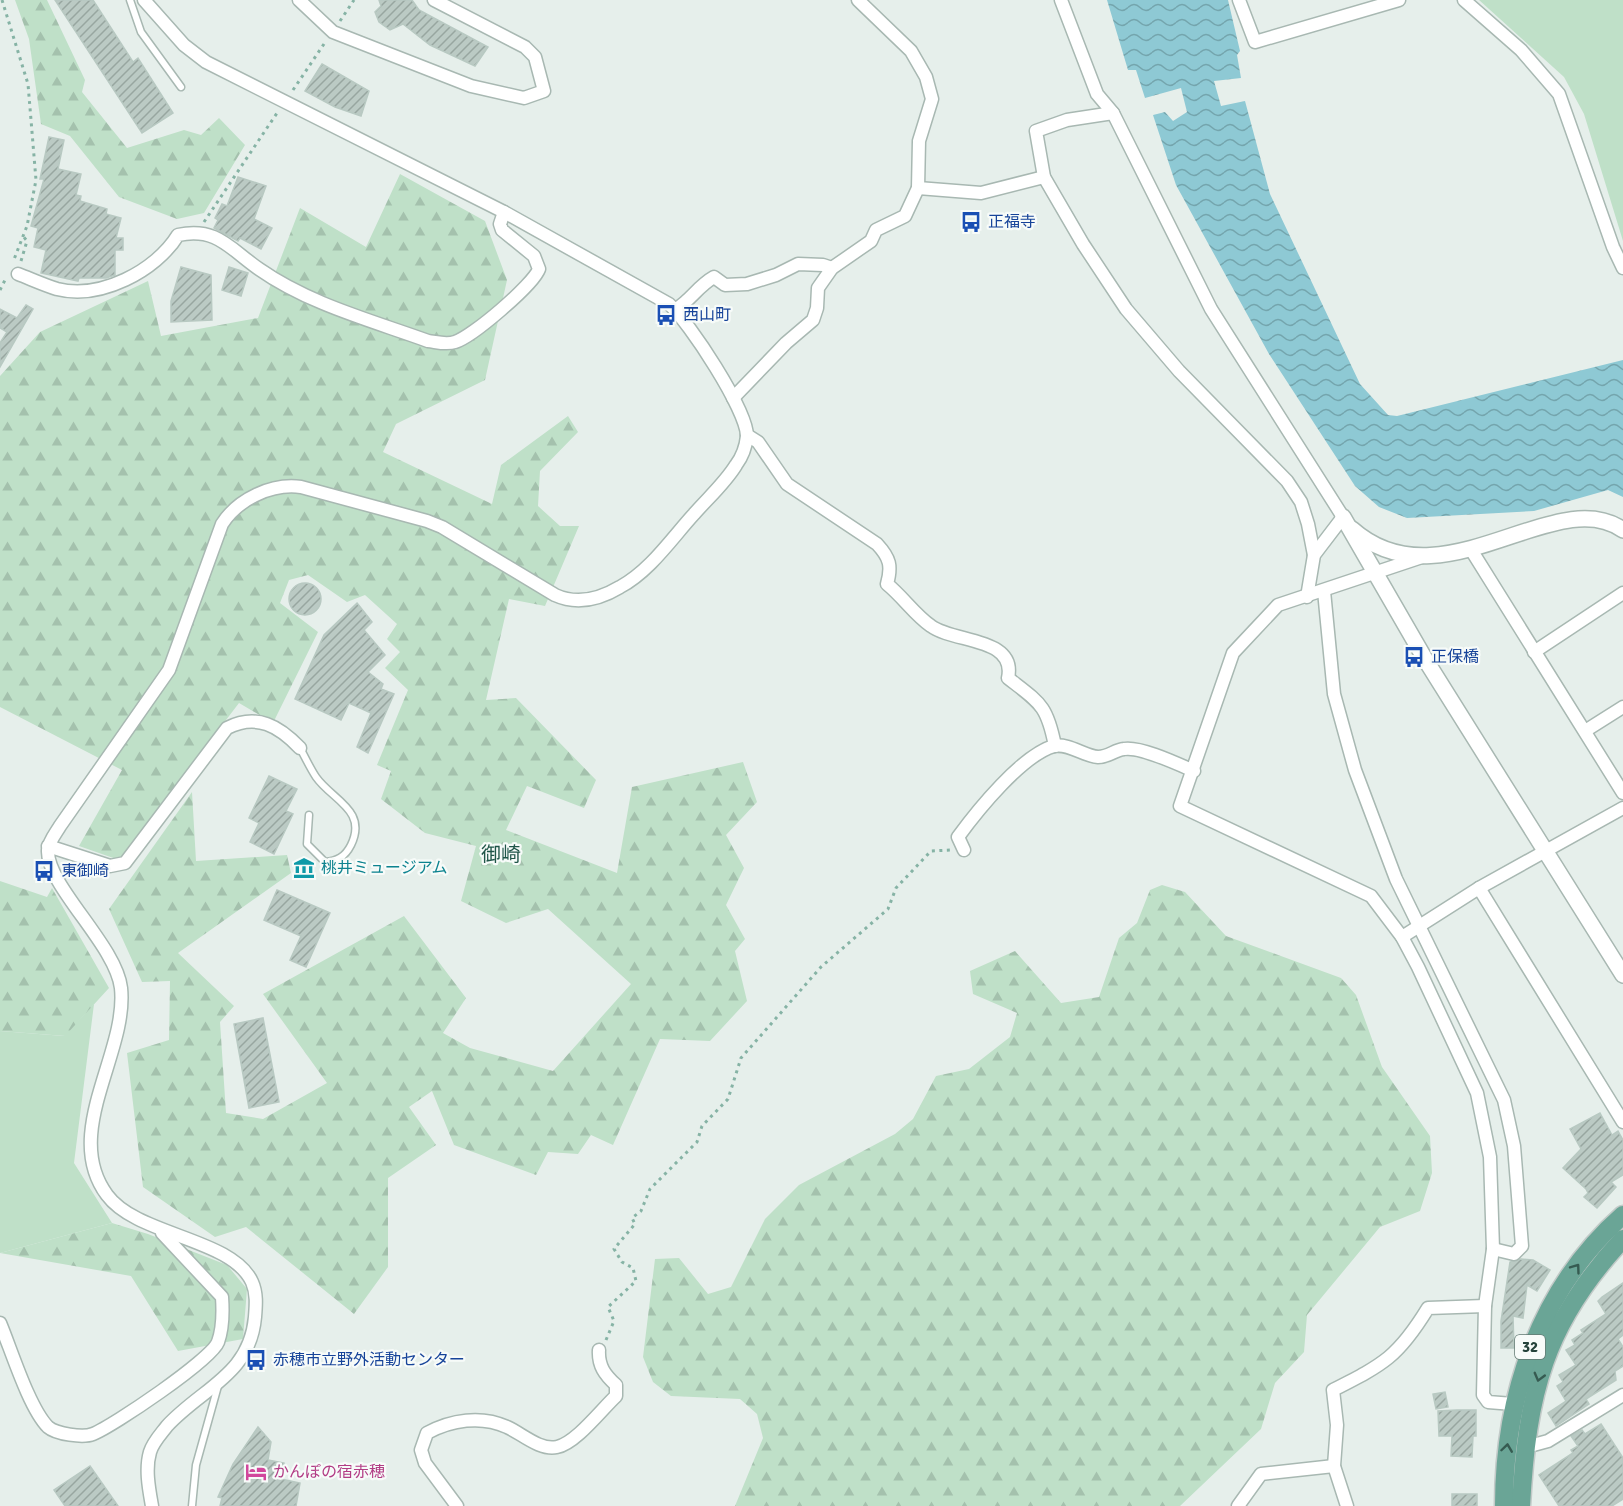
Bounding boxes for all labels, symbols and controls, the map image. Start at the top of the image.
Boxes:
bus stop icon: 正福寺 [959,210,983,234]
place label: 正福寺 [988,212,1036,232]
bus stop icon: 西山町 [654,303,678,327]
place label: 西山町 [683,305,731,325]
bus stop icon: 正保橋 [1402,645,1426,669]
place label: 正保橋 [1431,647,1479,667]
district label: 御崎 [481,842,521,867]
museum icon: 桃井ミュージアム [292,856,316,880]
place label: 桃井ミュージアム [321,858,448,878]
bus stop icon: 東御崎 [32,859,56,883]
place label: 東御崎 [61,861,109,881]
one-way arrow [1569,1264,1580,1275]
road number: 32 [1515,1335,1545,1359]
bus stop icon: 赤穂市立野外活動センター [244,1348,268,1372]
place label: 赤穂市立野外活動センター [273,1350,465,1370]
one-way arrow [1533,1372,1546,1382]
one-way arrow [1500,1443,1512,1452]
hotel icon: かんぽの宿赤穂 [244,1460,268,1484]
place label: かんぽの宿赤穂 [273,1462,385,1482]

